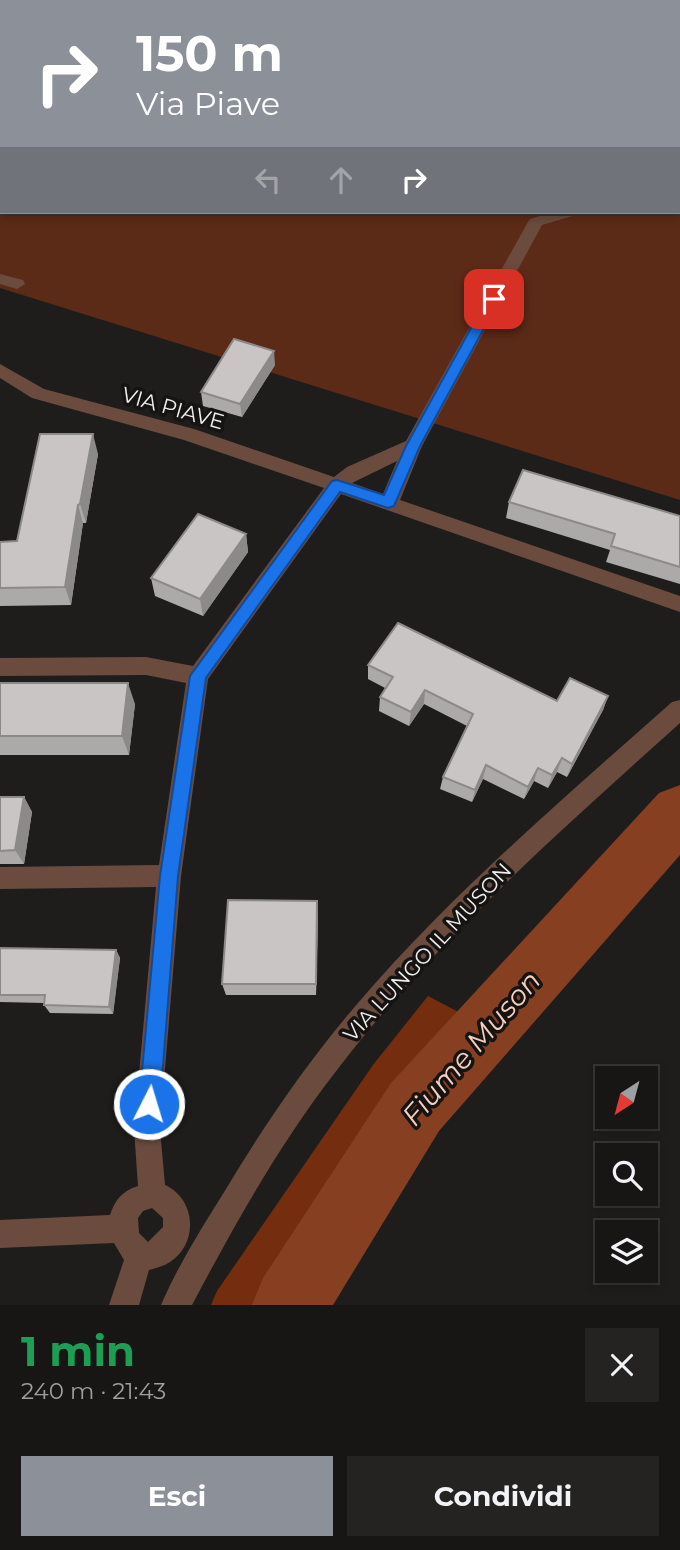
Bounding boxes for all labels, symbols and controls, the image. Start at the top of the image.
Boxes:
text: 150 m [136,24,283,83]
icon: right [21,28,112,119]
text: Via Piave [136,84,280,123]
icon: left [249,161,287,199]
icon: ahead [322,161,360,199]
icon: right [395,161,433,199]
pin [464,269,524,329]
icon: arrive [475,280,513,318]
street label: VIA PIAVE [119,381,227,435]
street label: VIA LUNGO IL MUSON [338,858,516,1046]
water label: Fiume Muson [395,964,547,1132]
north arrow [595,1066,658,1129]
map controls [595,1066,658,1283]
position arrow [112,1067,186,1141]
button: search [595,1143,658,1206]
button: layers [595,1220,658,1283]
text: 1 min [21,1325,135,1377]
button: close [585,1328,659,1402]
text: 240 m · 21:43 [21,1377,166,1405]
button: Esci [21,1456,333,1536]
button: Condividi [347,1456,659,1536]

